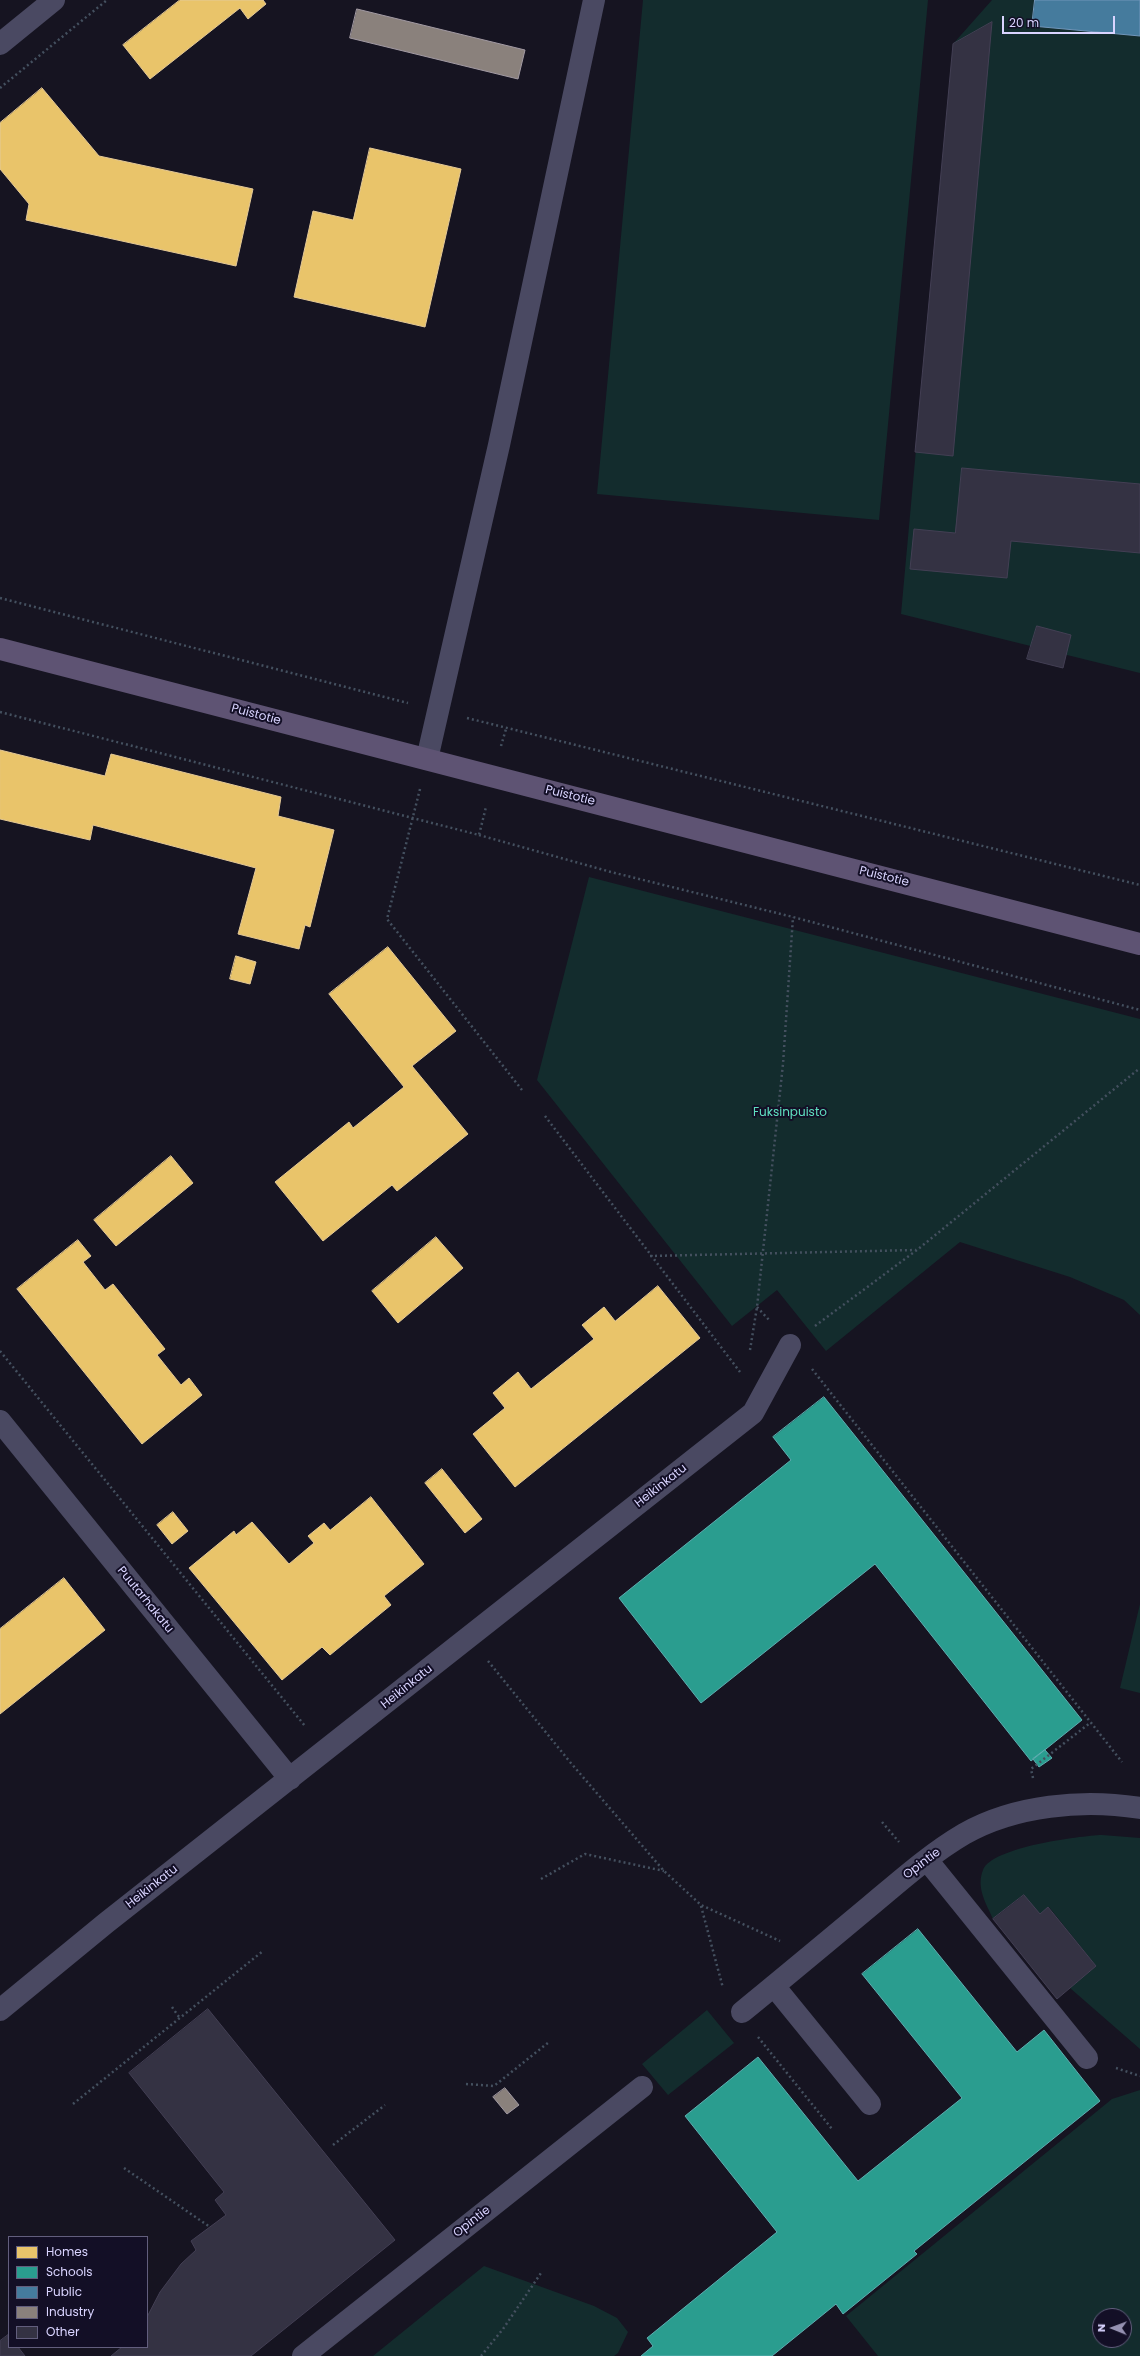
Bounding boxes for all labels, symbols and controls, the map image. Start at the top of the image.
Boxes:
scale bar [1004,8,1117,34]
text: 20 m [1009,14,1039,31]
street label: Puistotie [230,701,282,729]
street label: Puistotie [544,783,596,809]
street label: Puistotie [858,864,910,890]
park label: Fuksinpuisto [753,1106,827,1120]
street label: Heikinkatu [632,1461,690,1511]
street label: Puutarhakatu [114,1564,176,1636]
street label: Heikinkatu [378,1662,436,1712]
street label: Opintie [901,1845,943,1883]
street label: Heikinkatu [123,1862,181,1912]
street label: Opintie [451,2203,493,2241]
legend [8,2236,148,2348]
text: Homes [46,2243,88,2260]
text: Schools [46,2263,93,2280]
text: Public [46,2283,82,2300]
text: Industry [46,2303,94,2320]
north arrow [1092,2308,1132,2348]
text: Other [46,2323,79,2340]
text: N [1093,2324,1109,2332]

